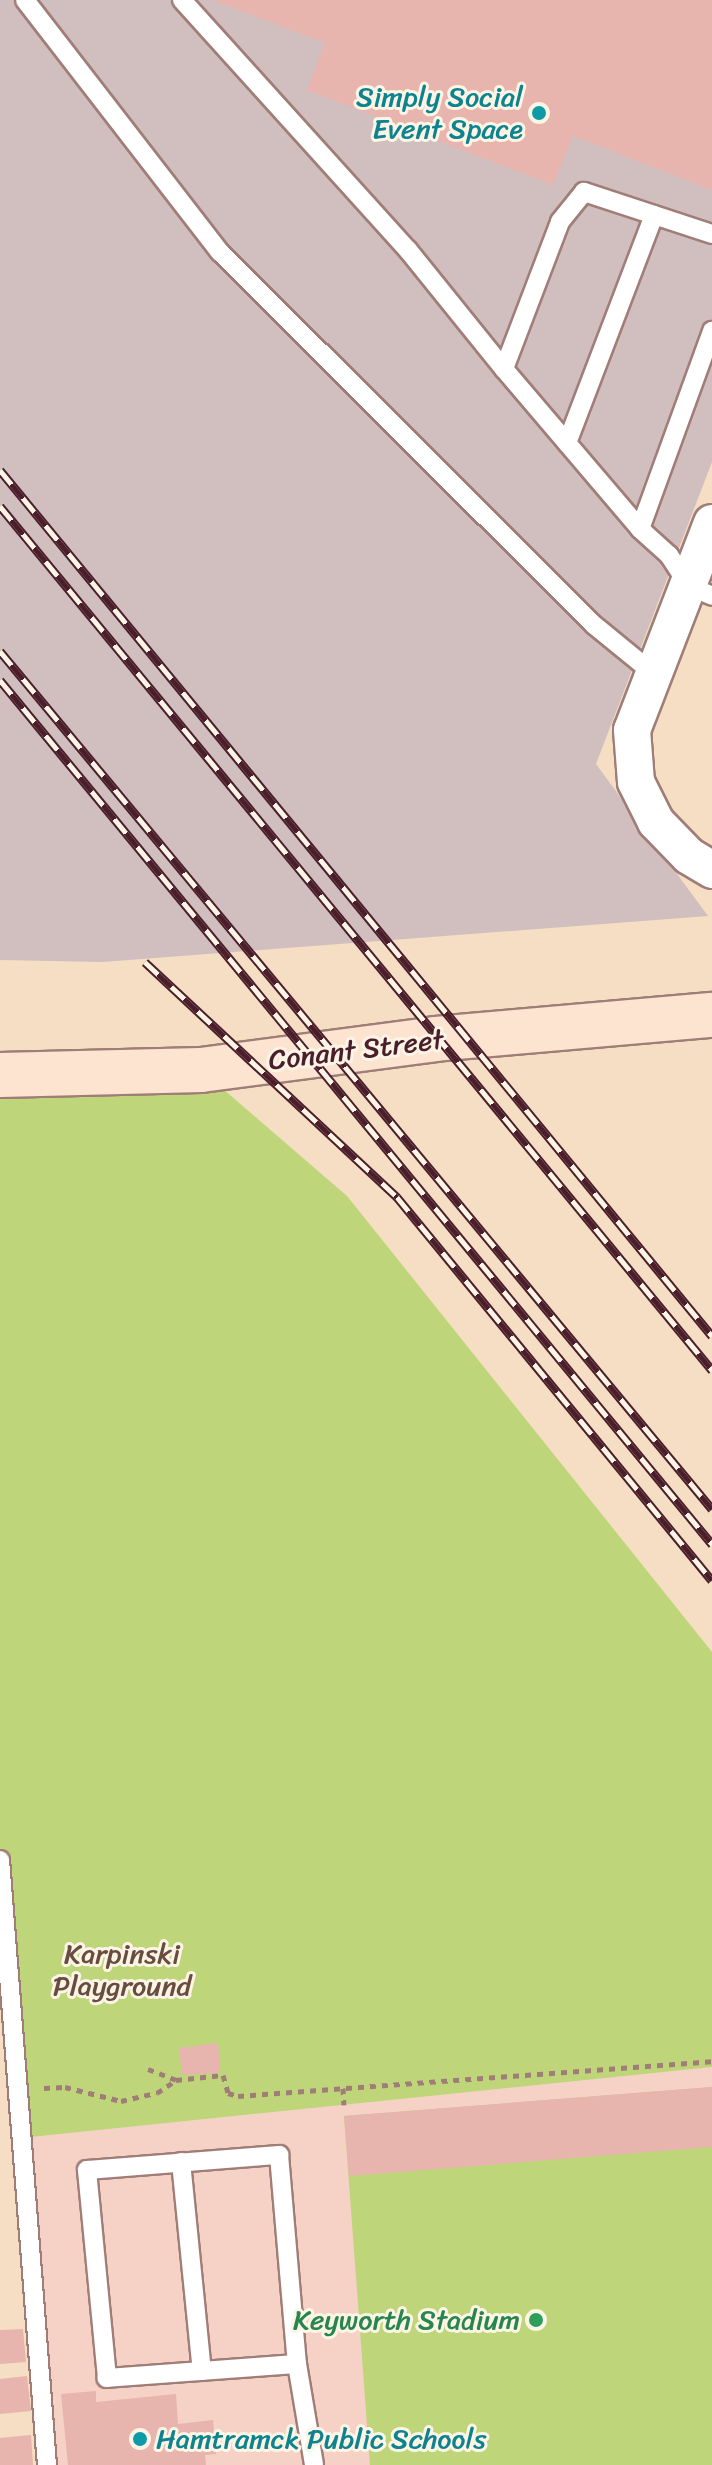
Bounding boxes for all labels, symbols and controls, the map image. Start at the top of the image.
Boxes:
place label: Simply Social Event Space [356,80,523,146]
marker: Simply Social Event Space [530,104,548,122]
street label: Conant Street [267,1023,445,1077]
park label: Karpinski Playground [53,1937,191,2003]
place label: Keyworth Stadium [292,2303,520,2337]
marker: Keyworth Stadium [527,2311,545,2329]
place label: Hamtramck Public Schools [156,2422,487,2456]
marker: Hamtramck Public Schools [131,2430,149,2448]

